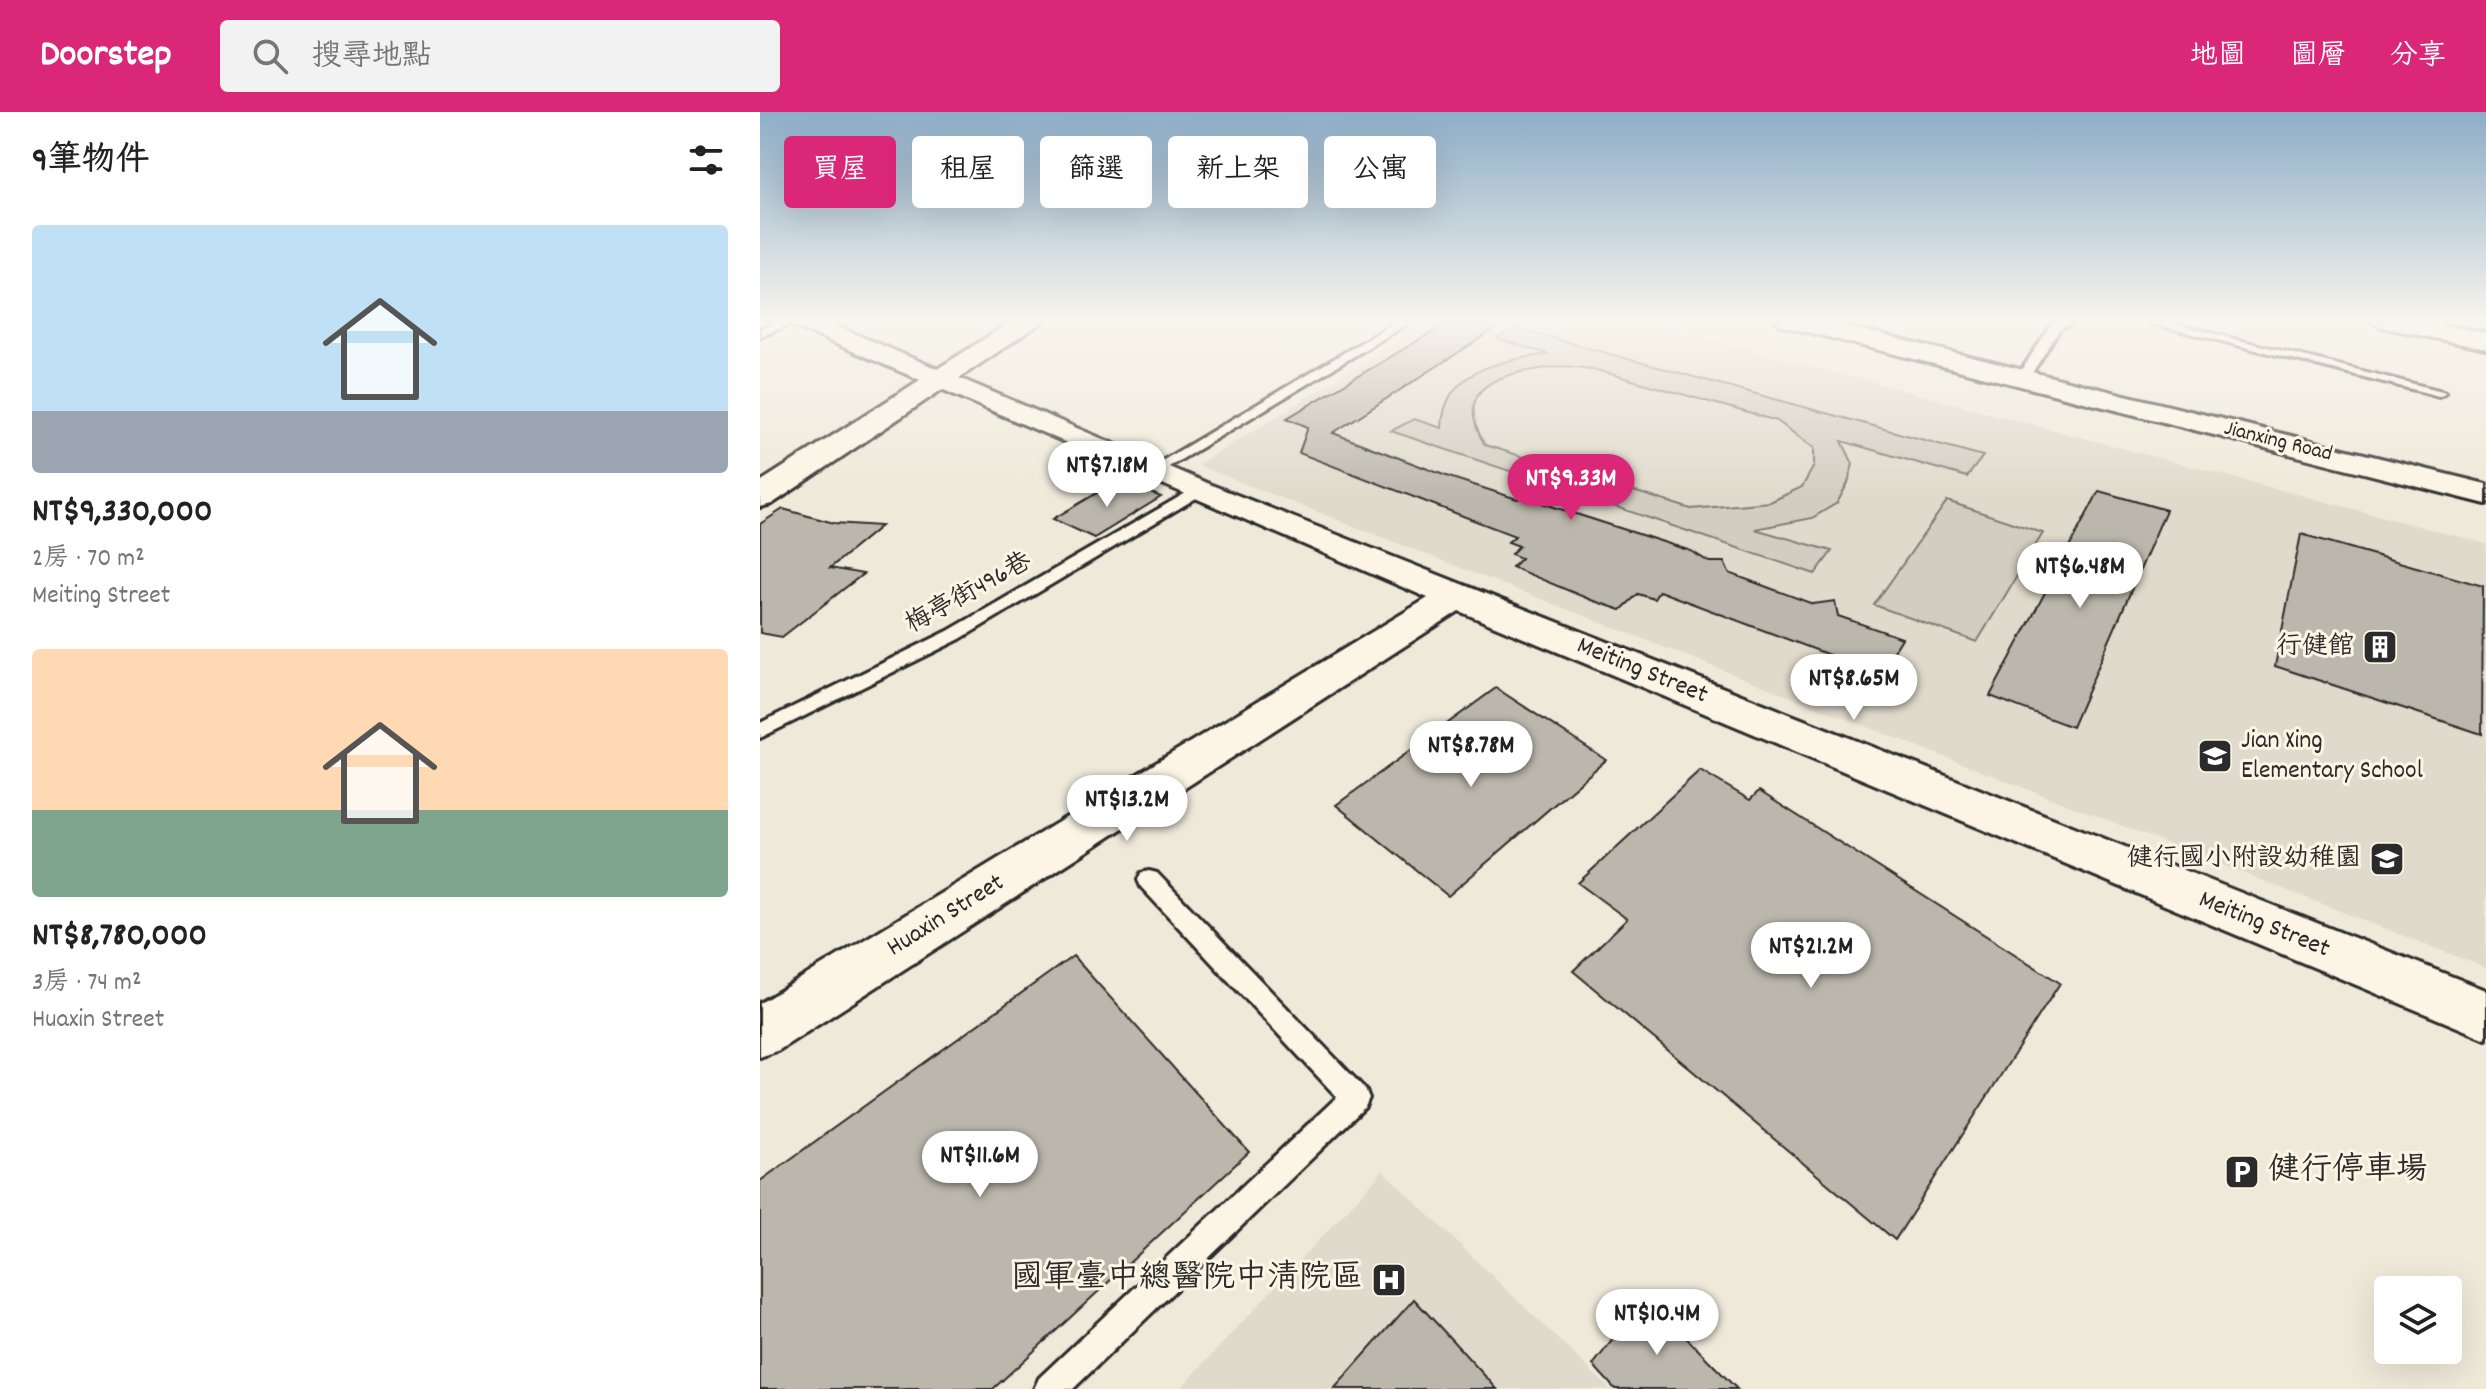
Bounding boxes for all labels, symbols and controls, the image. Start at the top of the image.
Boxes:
search box [220,20,780,92]
text: Doorstep [40,29,172,84]
icon: search [248,34,292,78]
text: 搜尋地點 [312,37,432,80]
text: 地圖 [2190,38,2246,78]
text: 圖層 [2290,38,2346,78]
text: 分享 [2390,38,2446,78]
chip: 買屋 [784,136,896,208]
chip: 租屋 [912,136,1024,208]
chip: 篩選 [1040,136,1152,208]
chip: 新上架 [1168,136,1308,208]
chip: 公寓 [1324,136,1436,208]
text: 9筆物件 [32,138,150,187]
icon: filters [684,138,728,182]
icon: home [308,277,452,421]
street label: Jianxing Road [2221,414,2335,470]
pin: NT$7.18M [1024,441,1190,509]
text: NT$7.18M [1066,448,1148,485]
pin: NT$9.33M [1488,454,1654,522]
text: NT$9.33M [1526,461,1616,498]
text: NT$9,330,000 [32,489,212,538]
text: 2房 · 70 m² [32,541,145,578]
pin: NT$6.48M [1997,542,2163,610]
street label: 梅亭街496巷 [899,544,1039,644]
text: NT$6.48M [2035,549,2125,586]
text: Meiting Street [32,578,170,615]
street label: Meiting Street [1571,628,1713,714]
building icon: 行健館 [2361,628,2399,666]
place label: 行健館 [2276,629,2354,666]
pin: NT$8.65M [1771,654,1937,722]
text: NT$8.65M [1808,661,1900,698]
icon: home [308,701,452,845]
pin: NT$8.78M [1388,721,1554,789]
place label: Jian Xing Elementary School [2241,723,2423,790]
text: NT$8.78M [1428,728,1514,765]
school or university icon: Jian Xing Elementary School [2196,737,2234,775]
pin: NT$13.2M [1044,775,1210,843]
text: NT$13.2M [1085,782,1169,819]
school or university icon: 健行國小附設幼稚園 [2368,840,2406,878]
place label: 健行國小附設幼稚園 [2127,841,2361,878]
street label: Huaxin Street [880,865,1012,967]
street label: Meiting Street [2193,882,2335,968]
text: NT$8,780,000 [32,913,207,962]
pin: NT$21.2M [1728,922,1894,990]
text: NT$21.2M [1769,929,1853,966]
text: 3房 · 74 m² [32,965,141,1002]
text: Huaxin Street [32,1002,164,1039]
pin: NT$11.6M [897,1131,1063,1199]
text: NT$11.6M [940,1138,1020,1175]
place label: 健行停車場 [2268,1149,2428,1195]
parking icon: 健行停車場 [2223,1153,2261,1191]
place label: 國軍臺中總醫院中清院區 [1011,1257,1363,1303]
hospital icon: 國軍臺中總醫院中清院區 [1370,1261,1408,1299]
map controls [2374,1276,2462,1364]
button: layers [2374,1276,2462,1364]
pin: NT$10.4M [1574,1289,1740,1357]
text: NT$10.4M [1614,1296,1700,1333]

